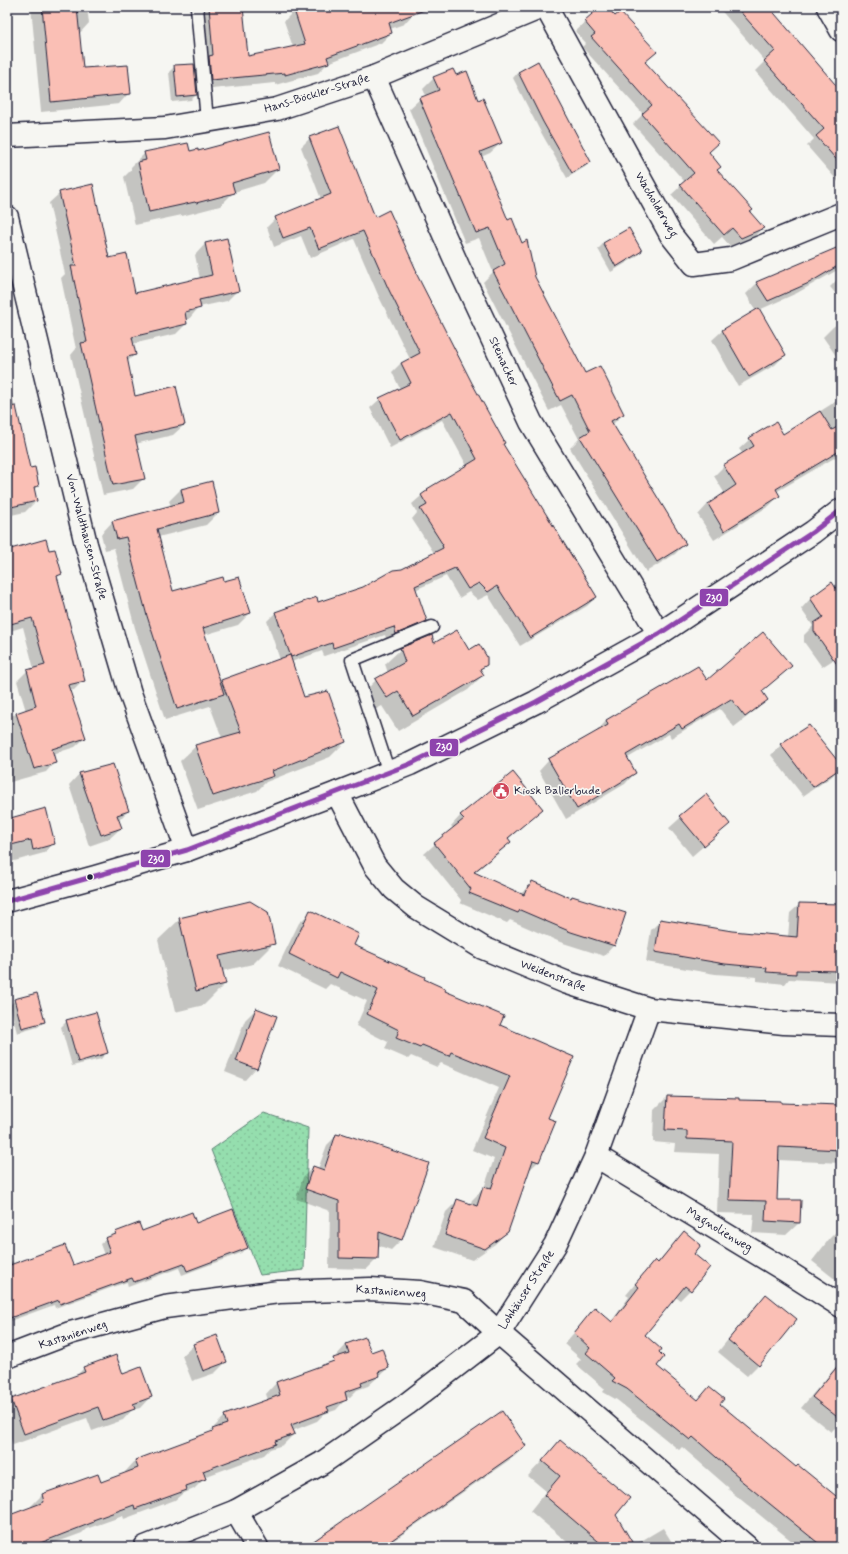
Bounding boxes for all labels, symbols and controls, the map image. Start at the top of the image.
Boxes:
street label: Hans-Böckler-Straße [262,70,372,118]
street label: Wacholderweg [630,169,682,242]
street label: Steinacker [484,334,522,390]
street label: Von-Waldthausen-Straße [61,472,111,602]
line badge: 230 [699,588,729,607]
text: 230 [706,592,723,606]
line badge: 230 [429,738,459,757]
text: 230 [436,741,453,755]
public building icon: Kiosk Ballerbude [491,781,511,801]
place label: Kiosk Ballerbude [514,783,600,799]
line badge: 230 [140,849,171,868]
text: 230 [148,853,165,867]
unlabelled marker [85,872,95,882]
street label: Weidenstraße [518,956,588,996]
street label: Magnolienweg [682,1204,755,1257]
street label: Lohhäuser Straße [495,1247,559,1333]
street label: Kastanienweg [355,1282,427,1302]
street label: Kastanienweg [37,1316,109,1354]

